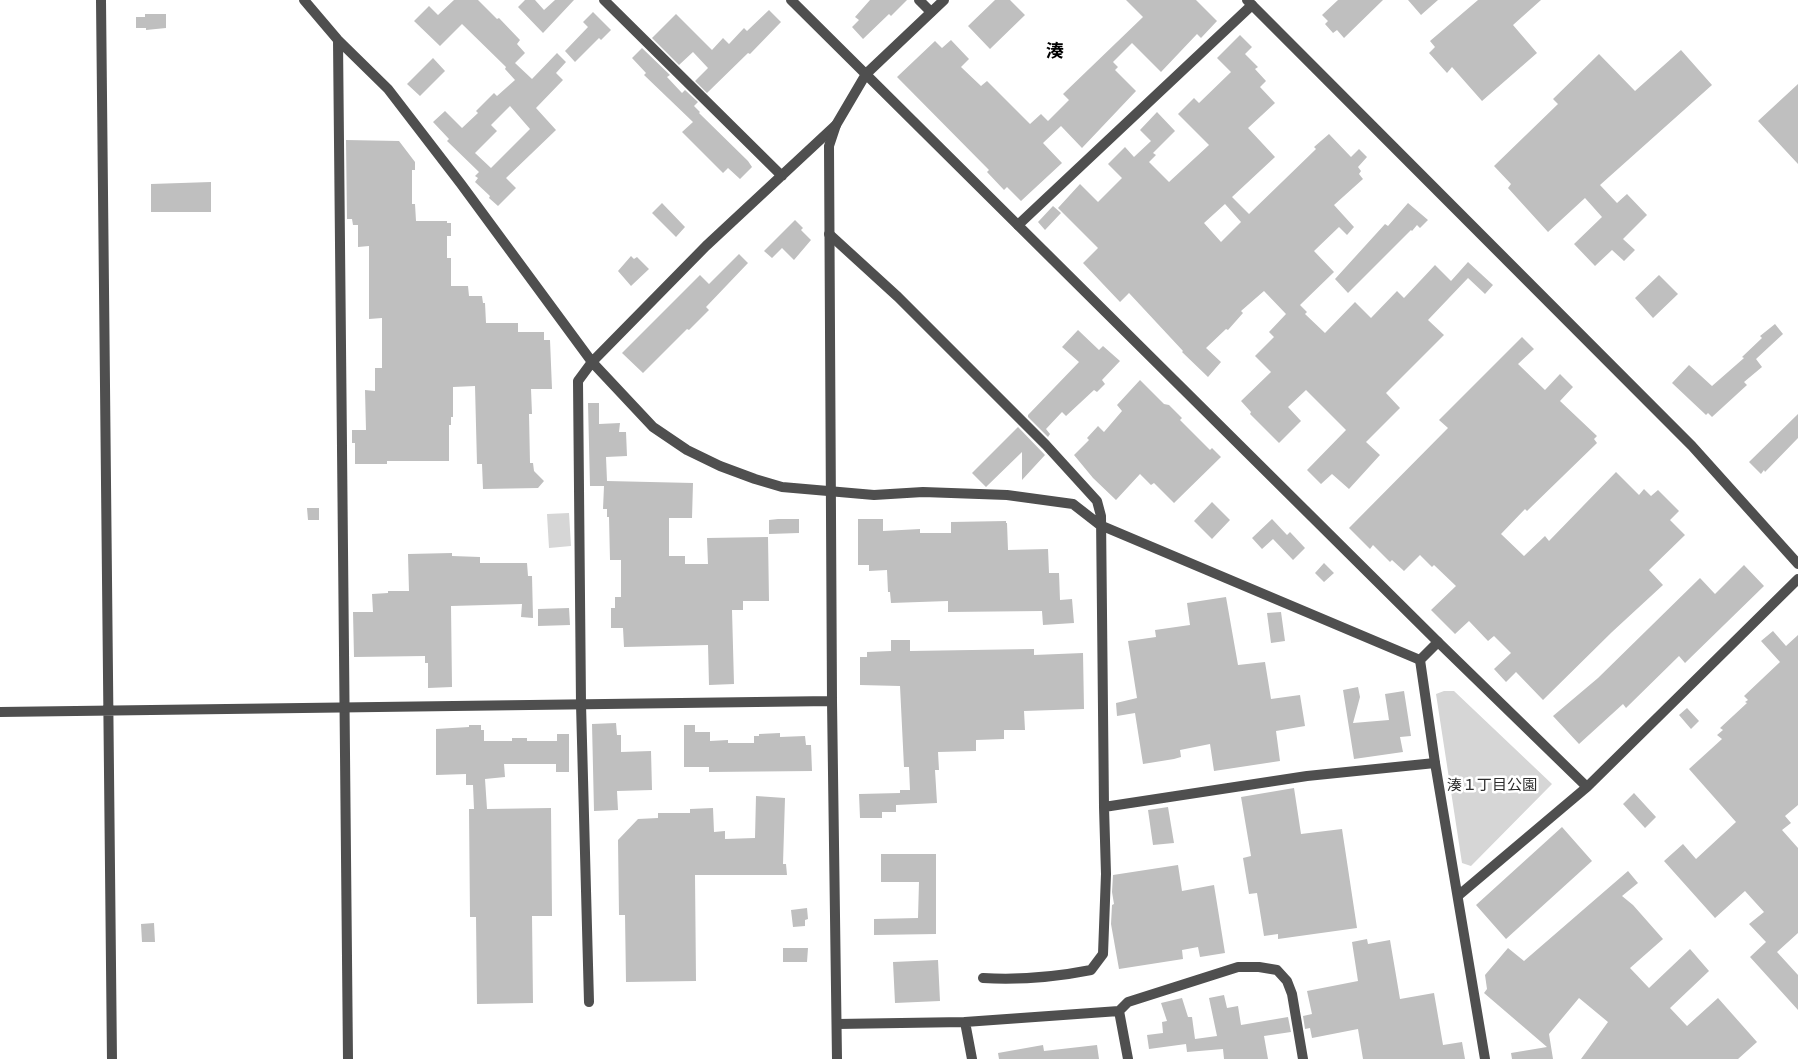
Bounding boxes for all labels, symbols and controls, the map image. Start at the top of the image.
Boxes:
district label: 湊 [1046,40,1064,62]
park label: 湊１丁目公園 [1447,776,1537,794]

